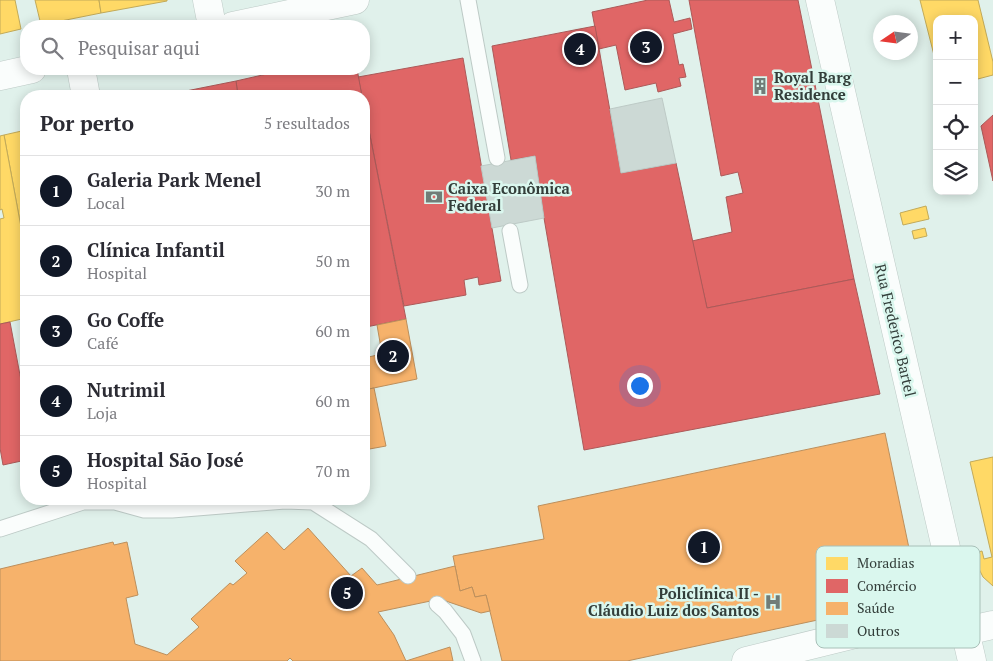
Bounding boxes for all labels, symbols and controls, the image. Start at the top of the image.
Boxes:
north arrow [873,15,918,60]
map controls [933,15,978,195]
button: + [933,15,978,60]
search box [20,20,370,75]
pin: 3 [630,28,662,66]
pin: 4 [564,30,596,68]
icon: search [38,34,66,62]
text: Pesquisar aqui [78,35,200,60]
button: − [933,60,978,105]
place label: Royal Barg Residence [774,67,852,104]
building icon: Royal Barg Residence [750,76,770,96]
button: locate [933,105,978,150]
text: Por perto [40,109,134,137]
text: 5 resultados [264,112,350,134]
button: layers [933,150,978,195]
text: Galeria Park Menel [87,167,261,192]
place label: Caixa Econômica Federal [448,178,571,215]
text: 1 [51,180,61,202]
text: 30 m [315,180,350,202]
bank icon: Caixa Econômica Federal [424,187,444,207]
text: Local [87,192,125,214]
text: Clínica Infantil [87,237,225,262]
text: 2 [51,250,61,272]
text: 50 m [315,250,350,272]
text: Hospital [87,262,147,284]
street label: Rua Frederico Bartel [871,262,921,398]
text: Go Coffe [87,307,164,332]
text: 3 [51,320,61,342]
text: 60 m [315,320,350,342]
text: Café [87,332,119,354]
pin: 2 [377,337,409,375]
your location [627,373,653,399]
text: Nutrimil [87,377,165,402]
text: 4 [51,390,61,412]
text: 60 m [315,390,350,412]
text: Loja [87,402,117,424]
text: Hospital São José [87,447,244,472]
text: 5 [51,460,61,482]
text: 70 m [315,460,350,482]
text: Hospital [87,472,147,494]
pin: 1 [688,528,720,566]
legend [816,546,980,648]
text: Moradias [857,553,914,572]
pin: 5 [331,574,363,612]
text: Comércio [857,576,917,595]
place label: Policlínica II - Cláudio Luiz dos Santos [588,583,759,620]
hospital icon: Policlínica II - Cláudio Luiz dos Santos [763,592,783,612]
text: Saúde [857,598,894,617]
text: Outros [857,621,900,640]

